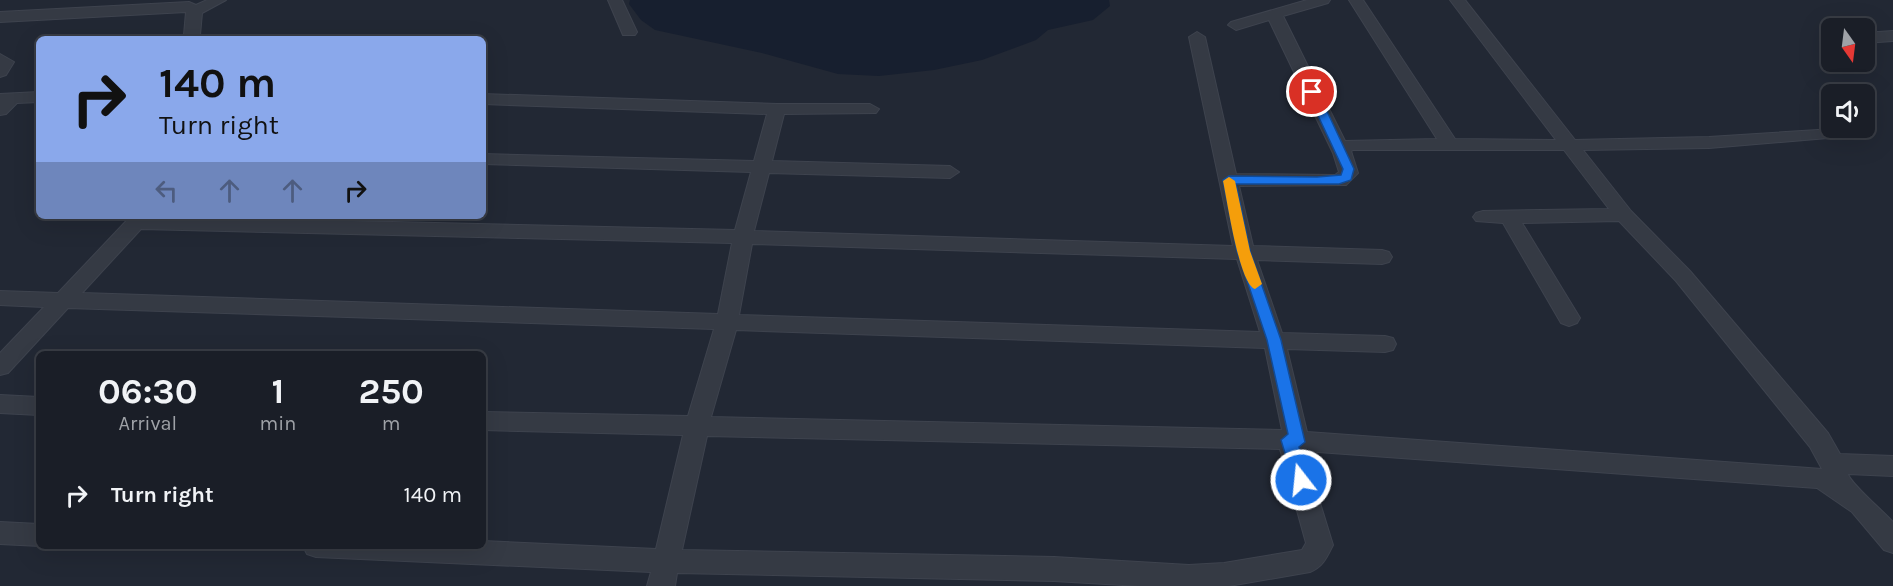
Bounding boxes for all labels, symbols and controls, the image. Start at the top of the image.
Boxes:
north arrow [1821,18,1875,72]
map controls [1821,18,1875,138]
text: 140 m [159,58,276,108]
icon: right [60,60,138,138]
pin [1286,66,1337,117]
icon: arrive [1295,75,1328,108]
button: sound [1821,84,1875,138]
text: Turn right [159,109,279,141]
icon: left [150,174,183,207]
icon: ahead [213,174,246,207]
icon: ahead [276,174,309,207]
icon: right [339,174,372,207]
text: 06:30 [98,370,198,412]
text: 1 [272,370,284,412]
text: 250 [358,370,424,412]
text: Arrival [119,412,177,435]
text: min [260,412,296,435]
text: m [382,412,401,435]
position arrow [1269,448,1333,512]
icon: right [60,479,93,512]
text: Turn right [111,482,214,508]
text: 140 m [404,482,462,508]

